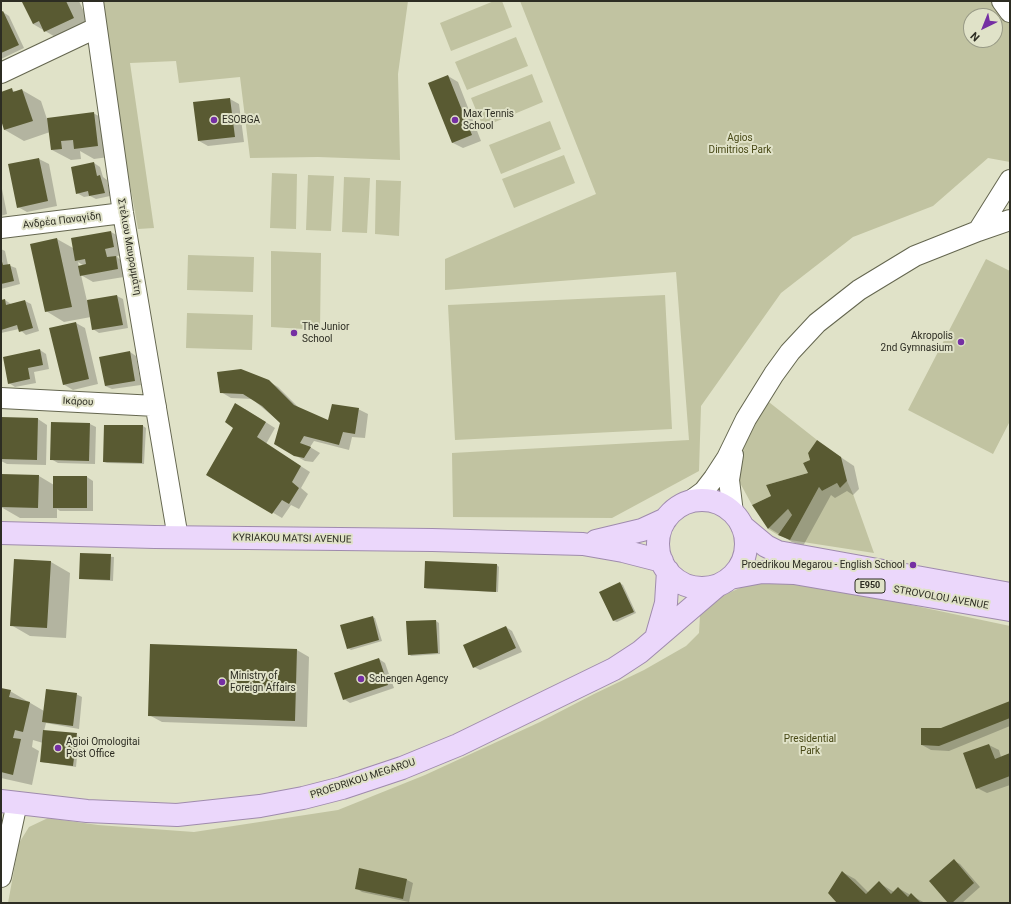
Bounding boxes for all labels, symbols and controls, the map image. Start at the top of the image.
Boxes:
north arrow [963,8,1003,48]
text: N [968,29,982,44]
place label: Max Tennis School [463,108,514,132]
place label: ESOBGA [222,114,260,126]
marker: ESOBGA [209,115,219,125]
marker: Max Tennis School [450,115,460,125]
park label: Agios Dimitrios Park [709,132,771,156]
street label: Στέλιου Μαυρομμάτη [115,198,143,296]
street label: Ανδρέα Παναγίδη [22,210,102,232]
place label: The Junior School [302,321,349,344]
marker: The Junior School [289,328,299,338]
place label: Akropolis 2nd Gymnasium [881,330,953,354]
marker: Akropolis 2nd Gymnasium [956,337,966,347]
street label: Ικάρου [62,395,94,409]
street label: KYRIAKOU MATSI AVENUE [232,532,352,546]
place label: Proedrikou Megarou - English School [741,559,905,571]
marker: Proedrikou Megarou - English School [908,560,918,570]
road number: E950 [855,579,885,593]
street label: STROVOLOU AVENUE [892,584,990,612]
place label: Ministry of Foreign Affairs [230,670,296,694]
place label: Schengen Agency [369,673,448,685]
marker: Schengen Agency [356,674,366,684]
marker: Ministry of Foreign Affairs [217,677,227,687]
park label: Presidential Park [784,733,836,756]
place label: Agioi Omologitai Post Office [66,736,140,760]
marker: Agioi Omologitai Post Office [53,743,63,753]
street label: PROEDRIKOU MEGAROU [309,756,417,802]

